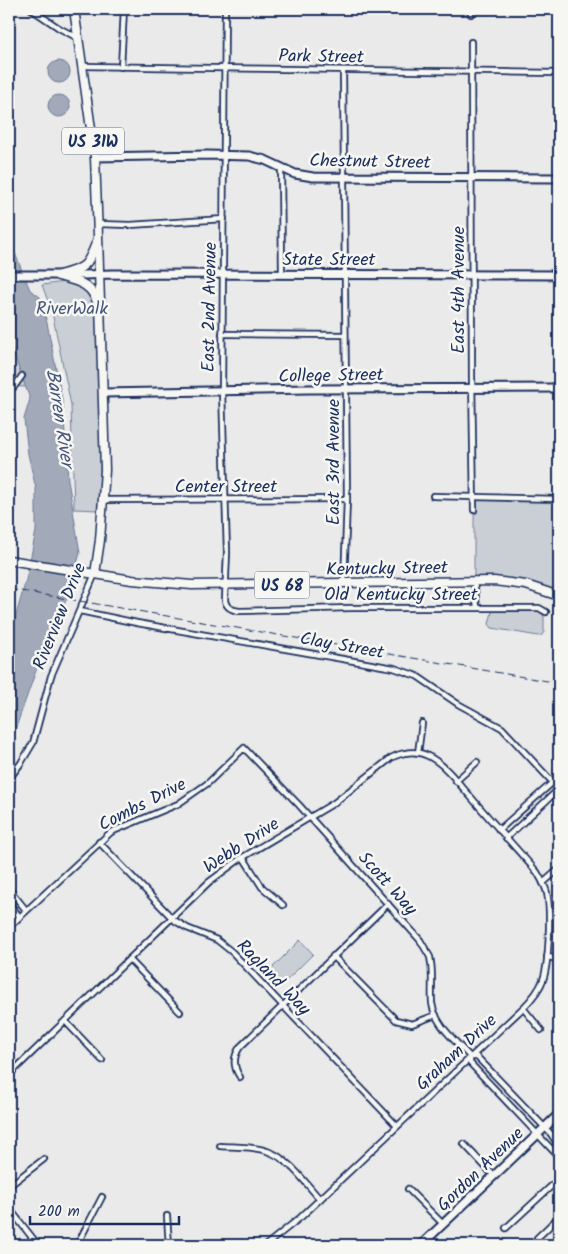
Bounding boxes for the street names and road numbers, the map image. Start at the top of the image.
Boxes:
street label: Park Street [278,42,365,73]
road number: US 31W [62,128,124,154]
street label: Chestnut Street [309,147,432,178]
street label: East 4th Avenue [445,226,474,354]
street label: East 2nd Avenue [195,242,226,372]
street label: State Street [283,246,376,275]
street label: College Street [278,361,385,392]
street label: East 3rd Avenue [320,399,349,525]
street label: Center Street [175,473,278,502]
street label: Kentucky Street [326,554,449,585]
street label: Riverview Drive [26,559,95,675]
road number: US 68 [254,572,310,598]
street label: Old Kentucky Street [324,581,479,610]
street label: Clay Street [297,625,387,668]
street label: Combs Drive [94,771,192,840]
street label: Webb Drive [198,811,286,882]
street label: Scott Way [350,845,424,923]
street label: Ragland Way [229,933,317,1023]
street label: Graham Drive [410,1008,504,1099]
street label: Gordon Avenue [431,1121,531,1219]

